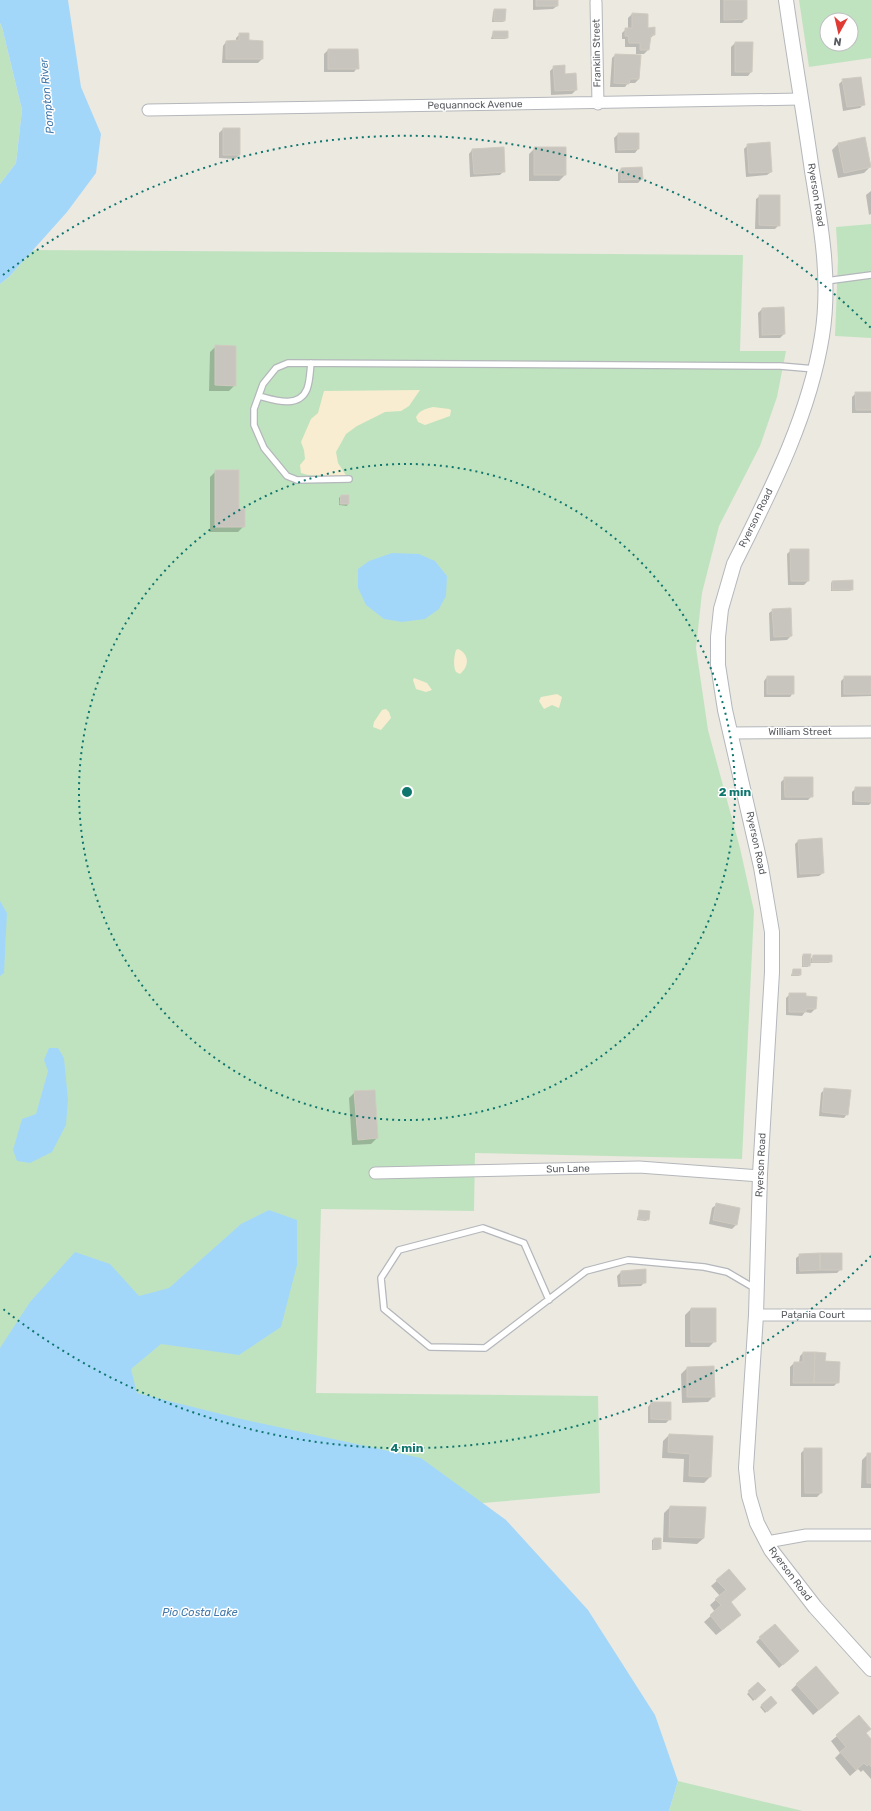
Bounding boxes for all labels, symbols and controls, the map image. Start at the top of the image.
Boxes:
north arrow [819,12,859,52]
street label: Franklin Street [590,19,604,87]
text: N [833,34,843,48]
water label: Pompton River [37,57,57,134]
street label: Pequannock Avenue [427,98,523,112]
street label: Ryerson Road [805,162,827,228]
street label: Ryerson Road [737,486,776,550]
street label: William Street [768,726,832,738]
centre of rings [400,785,414,799]
text: 2 min [719,785,752,799]
street label: Ryerson Road [743,810,769,876]
street label: Ryerson Road [753,1133,769,1197]
street label: Sun Lane [546,1163,590,1175]
street label: Patania Court [781,1309,845,1321]
text: 4 min [391,1441,424,1455]
street label: Ryerson Road [766,1545,814,1603]
water label: Pio Costa Lake [162,1606,238,1619]

